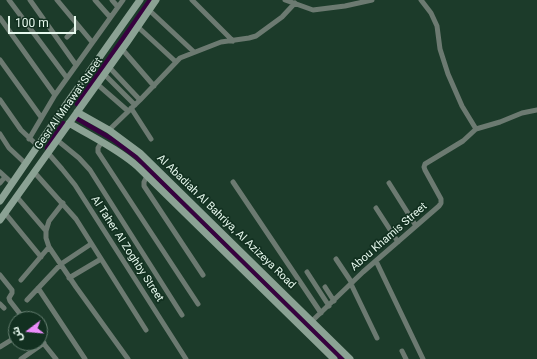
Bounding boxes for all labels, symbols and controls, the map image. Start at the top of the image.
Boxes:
scale bar [10,8,78,34]
text: 100 m [15,16,49,30]
street label: Gesr Al Mnawat Street [32,55,106,153]
street label: Al Abadiah Al Bahriya, Al Azizeya Road [154,152,298,292]
street label: Al Taher Al Zoghby Street [88,194,166,304]
street label: Abou Khamis Street [348,200,430,274]
north arrow [8,311,48,351]
text: ش [9,325,25,343]

